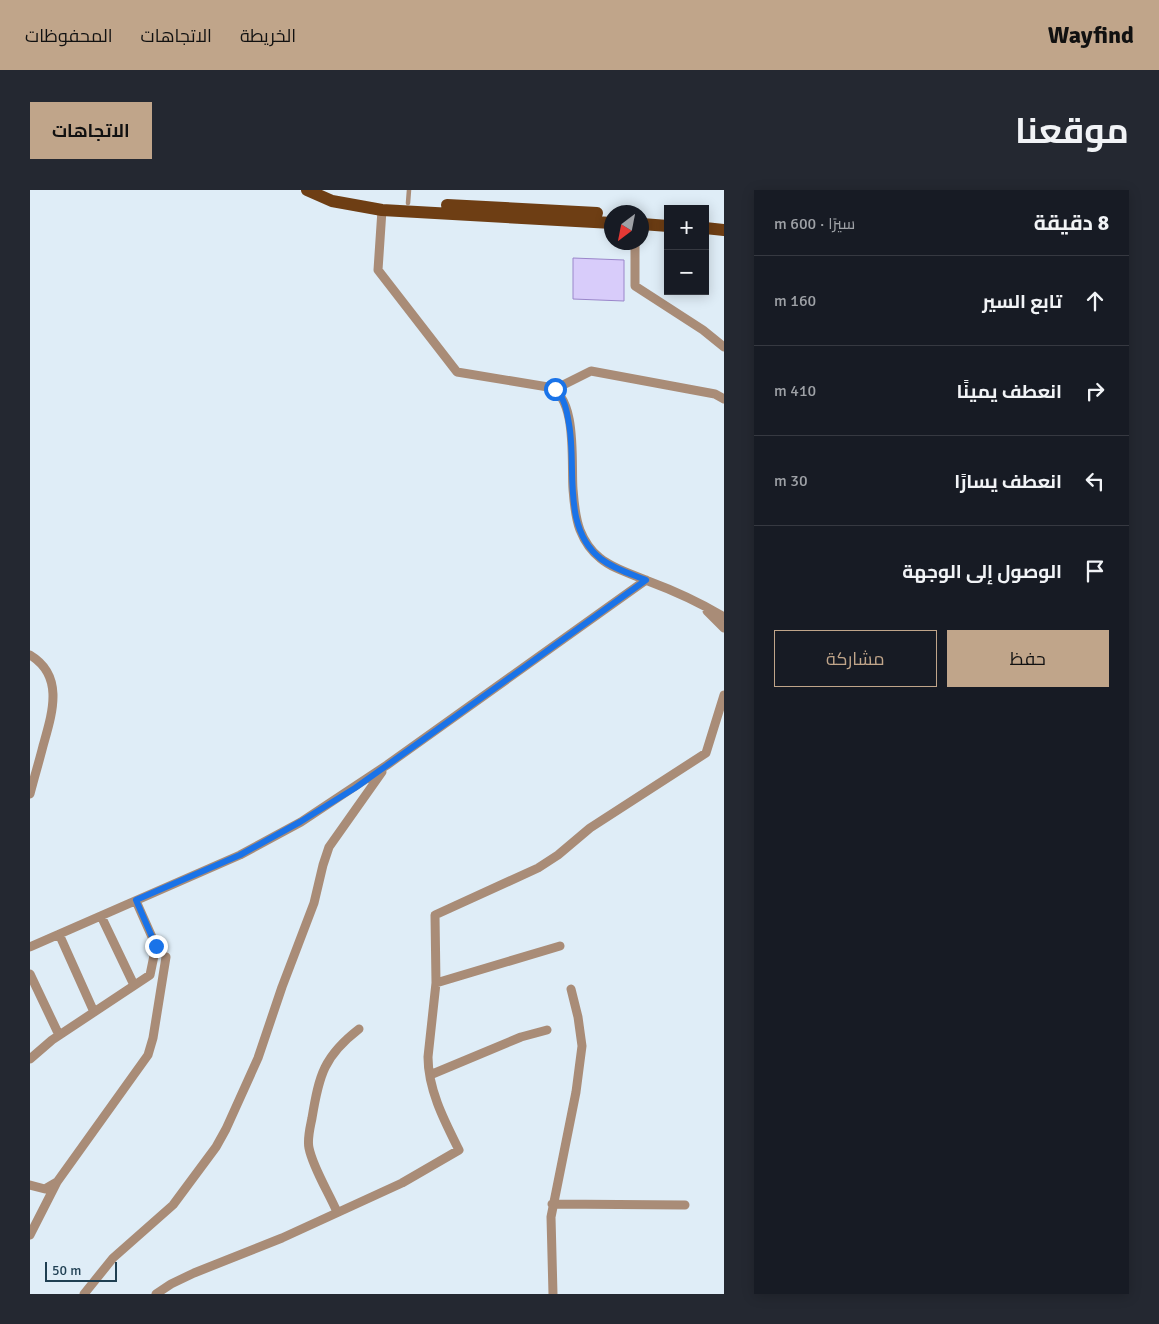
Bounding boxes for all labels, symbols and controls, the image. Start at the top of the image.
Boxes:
text: Wayfind [1048,20,1134,50]
text: المحفوظات [25,25,113,47]
text: الاتجاهات [141,25,212,47]
text: الخريطة [240,25,296,47]
button: الاتجاهات [30,102,152,159]
text: موقعنا [1015,110,1129,153]
north arrow [604,205,649,250]
map controls [664,205,709,295]
button: + [664,205,709,250]
text: 8 دقيقة [1034,210,1109,236]
text: سيرًا · 600 m [774,214,855,234]
button: − [664,250,709,295]
icon: ahead [1081,287,1109,315]
text: تابع السير [982,290,1062,314]
text: 160 m [774,291,816,311]
icon: right [1081,377,1109,405]
route start [544,378,567,401]
text: انعطف يمينًا [957,380,1062,404]
text: 410 m [774,381,816,401]
icon: left [1081,467,1109,495]
text: انعطف يسارًا [954,470,1062,494]
text: 30 m [774,471,808,491]
icon: arrive [1081,557,1109,585]
text: الوصول إلى الوجهة [902,560,1062,584]
button: مشاركة [774,630,937,687]
button: حفظ [947,630,1109,687]
route end [145,935,168,958]
scale bar [45,1259,118,1282]
text: 50 m [52,1262,81,1279]

